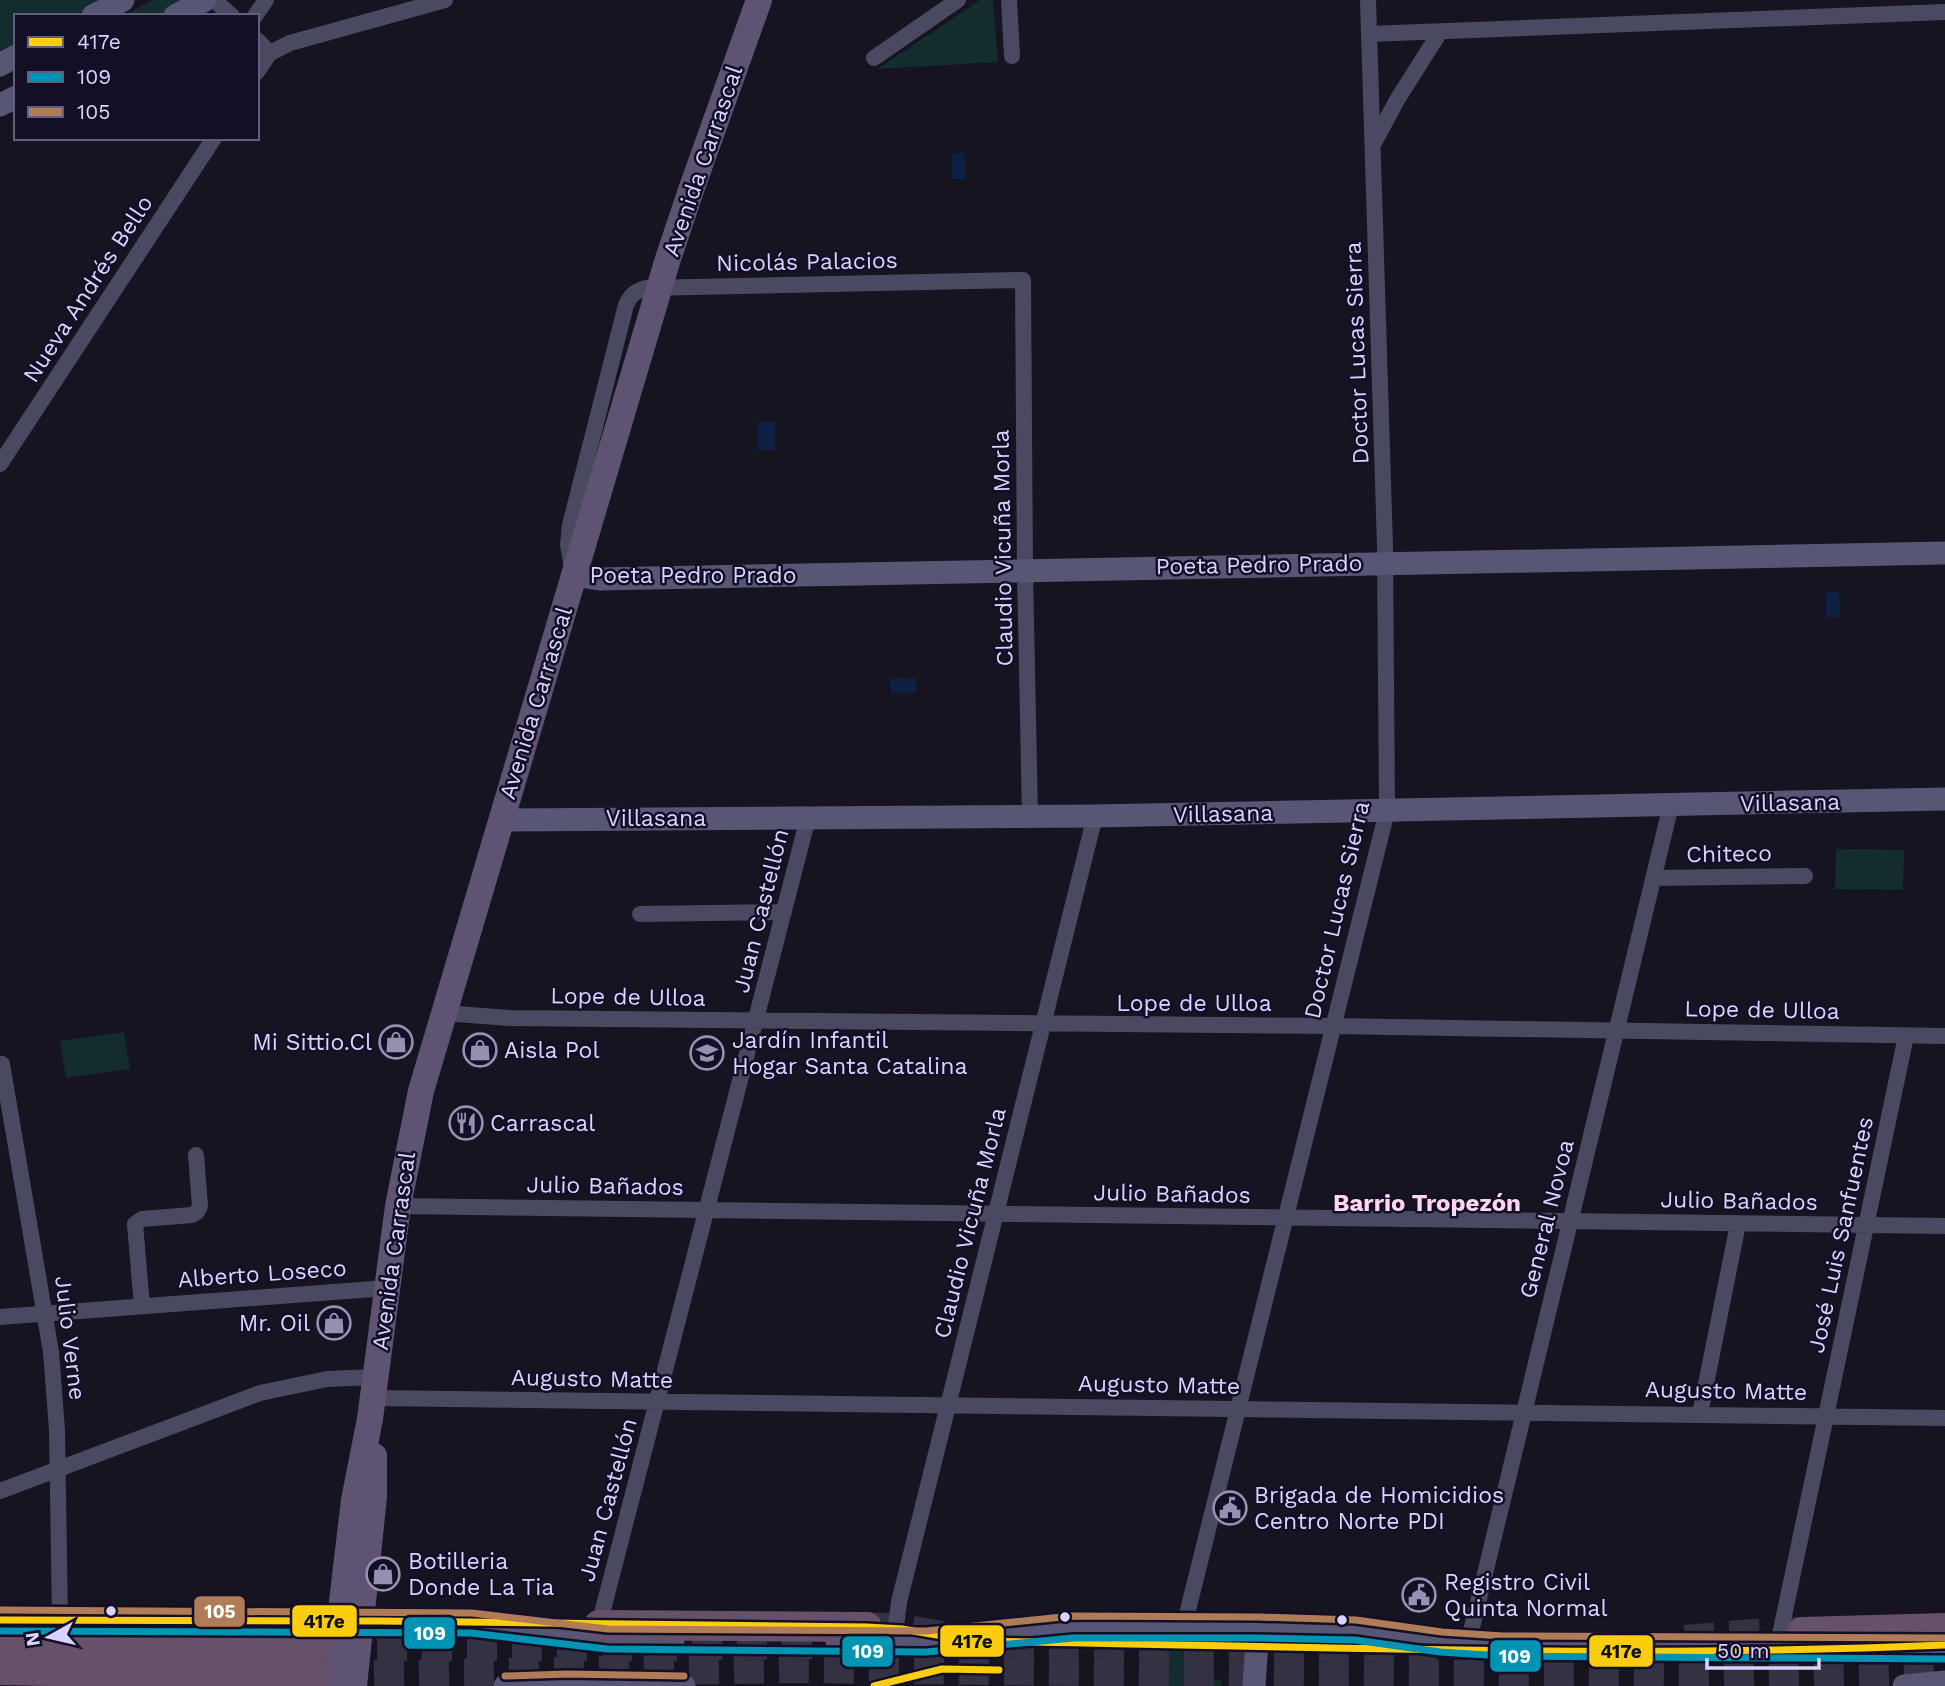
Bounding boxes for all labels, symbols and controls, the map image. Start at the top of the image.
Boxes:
legend [14,14,259,140]
text: 417e [77,29,121,54]
street label: Avenida Carrascal [658,62,748,260]
text: 109 [77,64,111,89]
text: 105 [77,99,110,124]
street label: Nueva Andrés Bello [18,191,158,387]
street label: Doctor Lucas Sierra [1340,241,1374,465]
street label: Nicolás Palacios [716,247,898,277]
street label: Claudio Vicuña Morla [987,429,1019,667]
street label: Poeta Pedro Prado [1155,550,1363,580]
street label: Poeta Pedro Prado [589,562,797,589]
street label: Avenida Carrascal [494,603,578,803]
street label: Villasana [1740,789,1840,817]
street label: Doctor Lucas Sierra [1299,799,1375,1021]
street label: Villasana [1173,800,1273,828]
street label: Villasana [606,805,706,832]
street label: Juan Castellón [728,826,794,996]
street label: Chiteco [1686,840,1772,868]
street label: Lope de Ulloa [550,982,706,1012]
street label: Lope de Ulloa [1116,990,1272,1017]
street label: Lope de Ulloa [1684,995,1840,1025]
shop icon: Mi Sittio.Cl [377,1023,415,1061]
place label: Jardín Infantil Hogar Santa Catalina [732,1027,967,1080]
place label: Mi Sittio.Cl [252,1029,372,1056]
shop icon: Aisla Pol [461,1031,499,1069]
school or university icon: Jardín Infantil Hogar Santa Catalina [688,1034,726,1072]
place label: Aisla Pol [504,1037,599,1064]
restaurant icon: Carrascal [447,1104,485,1142]
street label: Claudio Vicuña Morla [928,1105,1012,1341]
place label: Carrascal [490,1110,595,1137]
street label: José Luis Sanfuentes [1803,1114,1879,1356]
street label: General Novoa [1514,1137,1580,1301]
street label: Avenida Carrascal [367,1150,421,1352]
street label: Julio Bañados [526,1171,684,1201]
street label: Julio Bañados [1093,1179,1251,1209]
street label: Julio Bañados [1660,1186,1818,1216]
district label: Barrio Tropezón [1333,1189,1521,1217]
street label: Alberto Loseco [177,1255,347,1293]
street label: Julio Verne [49,1274,91,1402]
shop icon: Mr. Oil [315,1304,353,1342]
place label: Mr. Oil [239,1310,310,1337]
street label: Augusto Matte [511,1364,673,1394]
street label: Augusto Matte [1078,1370,1240,1400]
street label: Augusto Matte [1645,1376,1807,1406]
street label: Juan Castellón [573,1415,643,1585]
place label: Brigada de Homicidios Centro Norte PDI [1254,1482,1504,1535]
public building icon: Brigada de Homicidios Centro Norte PDI [1211,1489,1249,1527]
place label: Botilleria Donde La Tia [408,1548,554,1601]
shop icon: Botilleria Donde La Tia [364,1555,402,1593]
place label: Registro Civil Quinta Normal [1444,1569,1607,1622]
public building icon: Registro Civil Quinta Normal [1400,1576,1438,1614]
line badge: 105 [193,1595,246,1628]
text: 105 [204,1600,236,1623]
north arrow [14,1602,84,1672]
unlabelled marker [104,1604,118,1618]
line badge: 417e [291,1604,358,1638]
text: 417e [303,1610,345,1633]
unlabelled marker [1058,1610,1072,1624]
unlabelled marker [1335,1613,1349,1627]
line badge: 109 [403,1616,456,1650]
text: 109 [414,1622,446,1645]
line badge: 417e [939,1624,1005,1658]
scale bar [1707,1626,1819,1670]
text: 417e [951,1630,993,1653]
text: N [20,1631,45,1648]
line badge: 417e [1588,1634,1654,1668]
line badge: 109 [841,1635,894,1668]
text: 50 m [1717,1638,1769,1663]
line badge: 109 [1489,1639,1542,1673]
text: 109 [852,1640,884,1663]
text: 417e [1600,1640,1642,1663]
text: 109 [1499,1645,1531,1668]

